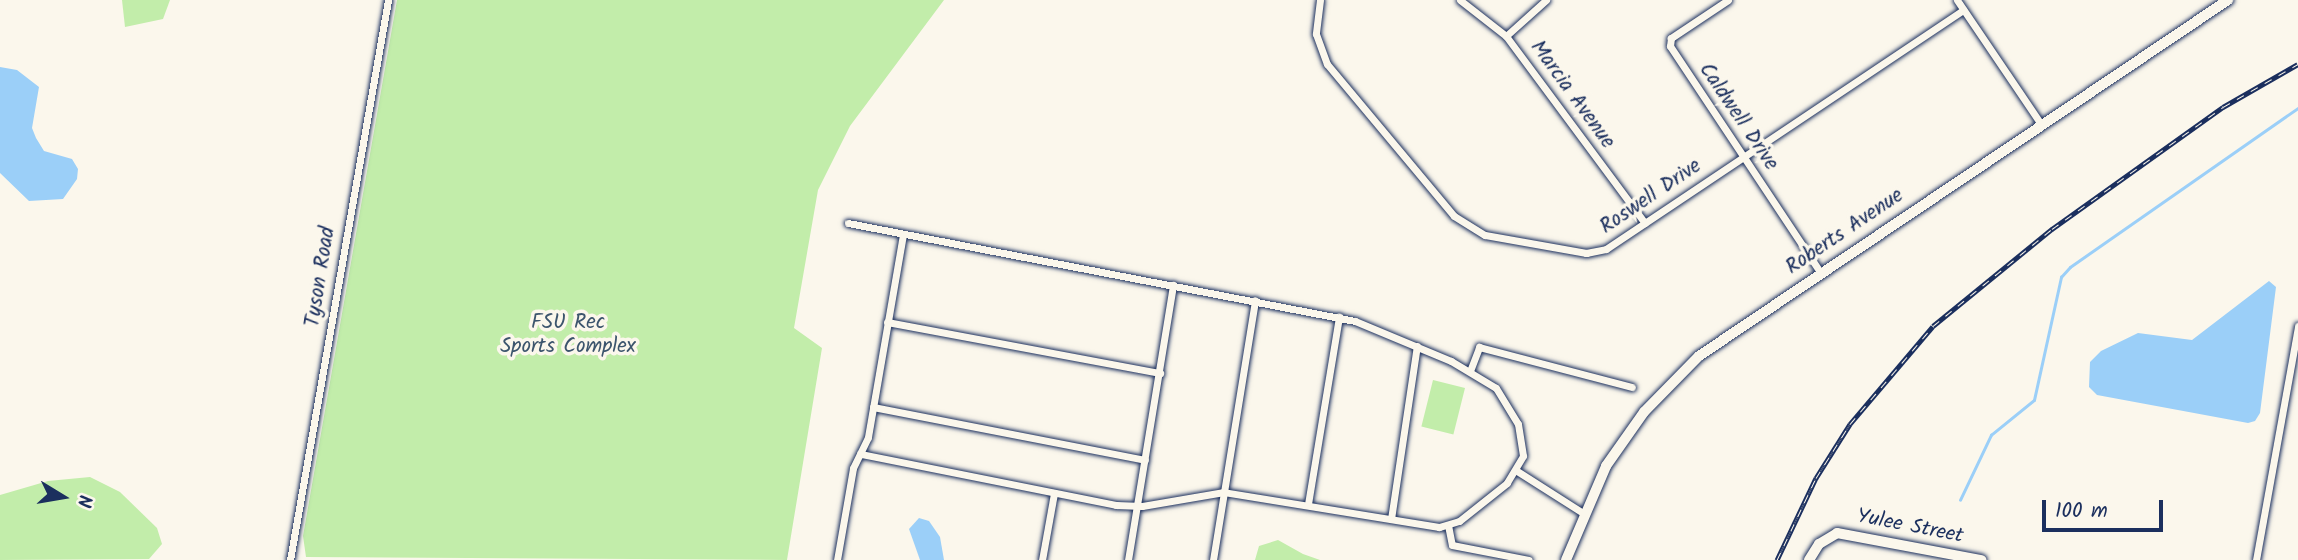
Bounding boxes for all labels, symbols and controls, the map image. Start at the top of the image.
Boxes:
street label: Marcia Avenue [1524,36,1620,154]
street label: Caldwell Drive [1693,58,1783,176]
street label: Roswell Drive [1596,154,1706,240]
street label: Roberts Avenue [1781,183,1909,281]
street label: Tyson Road [301,225,341,329]
park label: FSU Rec Sports Complex [500,310,636,360]
north arrow [28,462,98,532]
scale bar [2046,486,2167,530]
text: N [68,492,99,510]
text: 100 m [2055,495,2108,528]
street label: Yulee Street [1855,504,1965,550]

